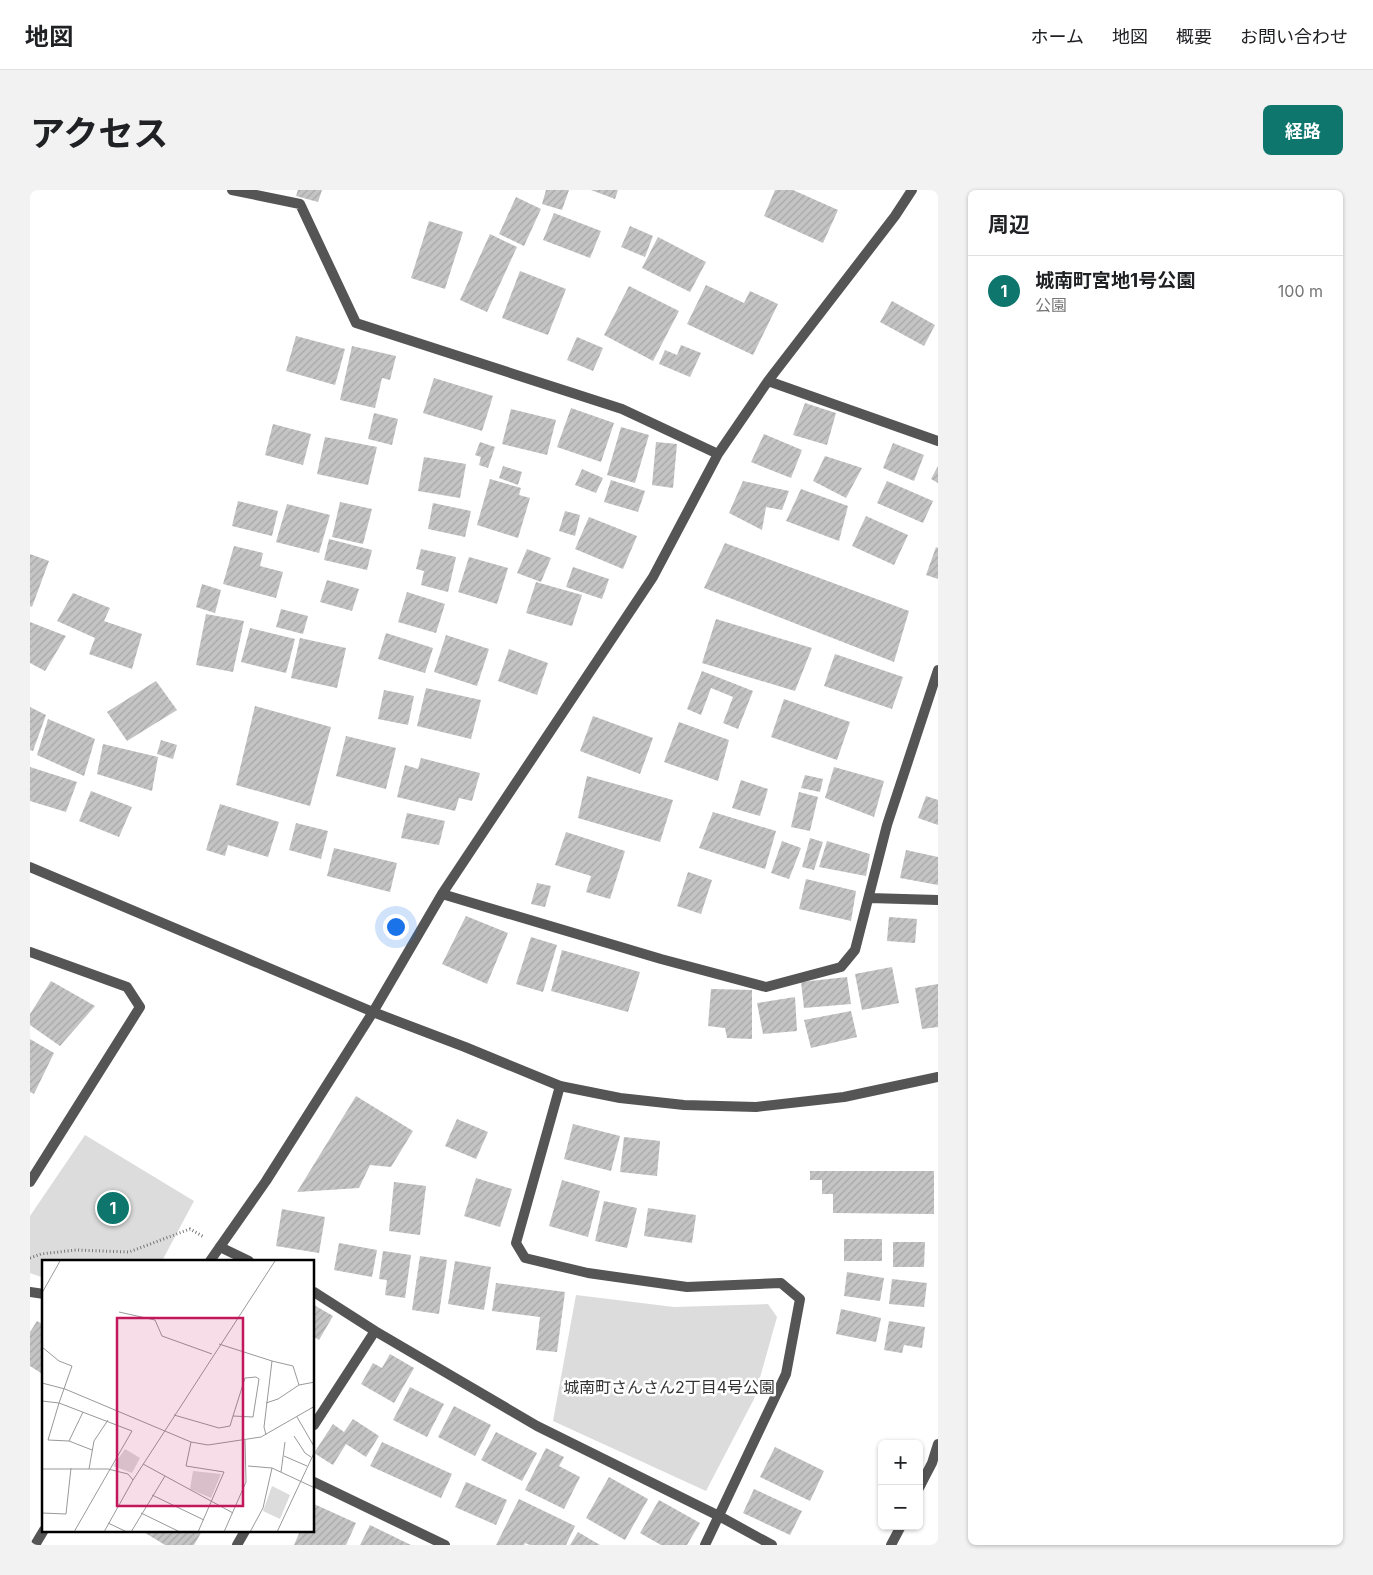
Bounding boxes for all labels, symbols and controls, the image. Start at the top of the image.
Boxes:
text: 地図 [25,22,73,51]
text: ホーム [1031,26,1084,47]
text: 地図 [1112,26,1148,47]
text: 概要 [1176,26,1212,47]
text: お問い合わせ [1240,26,1348,47]
button: 経路 [1263,105,1343,155]
text: アクセス [30,112,168,154]
text: 周辺 [988,212,1030,237]
text: 城南町宮地1号公園 [1035,269,1195,292]
text: 1 [1001,281,1007,301]
text: 100 m [1278,281,1323,301]
text: 公園 [1035,295,1067,315]
your location [383,914,409,940]
pin: 1 [97,1189,129,1227]
inset map [42,1260,315,1532]
park label: 城南町さんさん2丁目4号公園 [563,1377,775,1397]
map controls [878,1440,923,1530]
button: + [878,1440,923,1485]
button: − [878,1485,923,1530]

